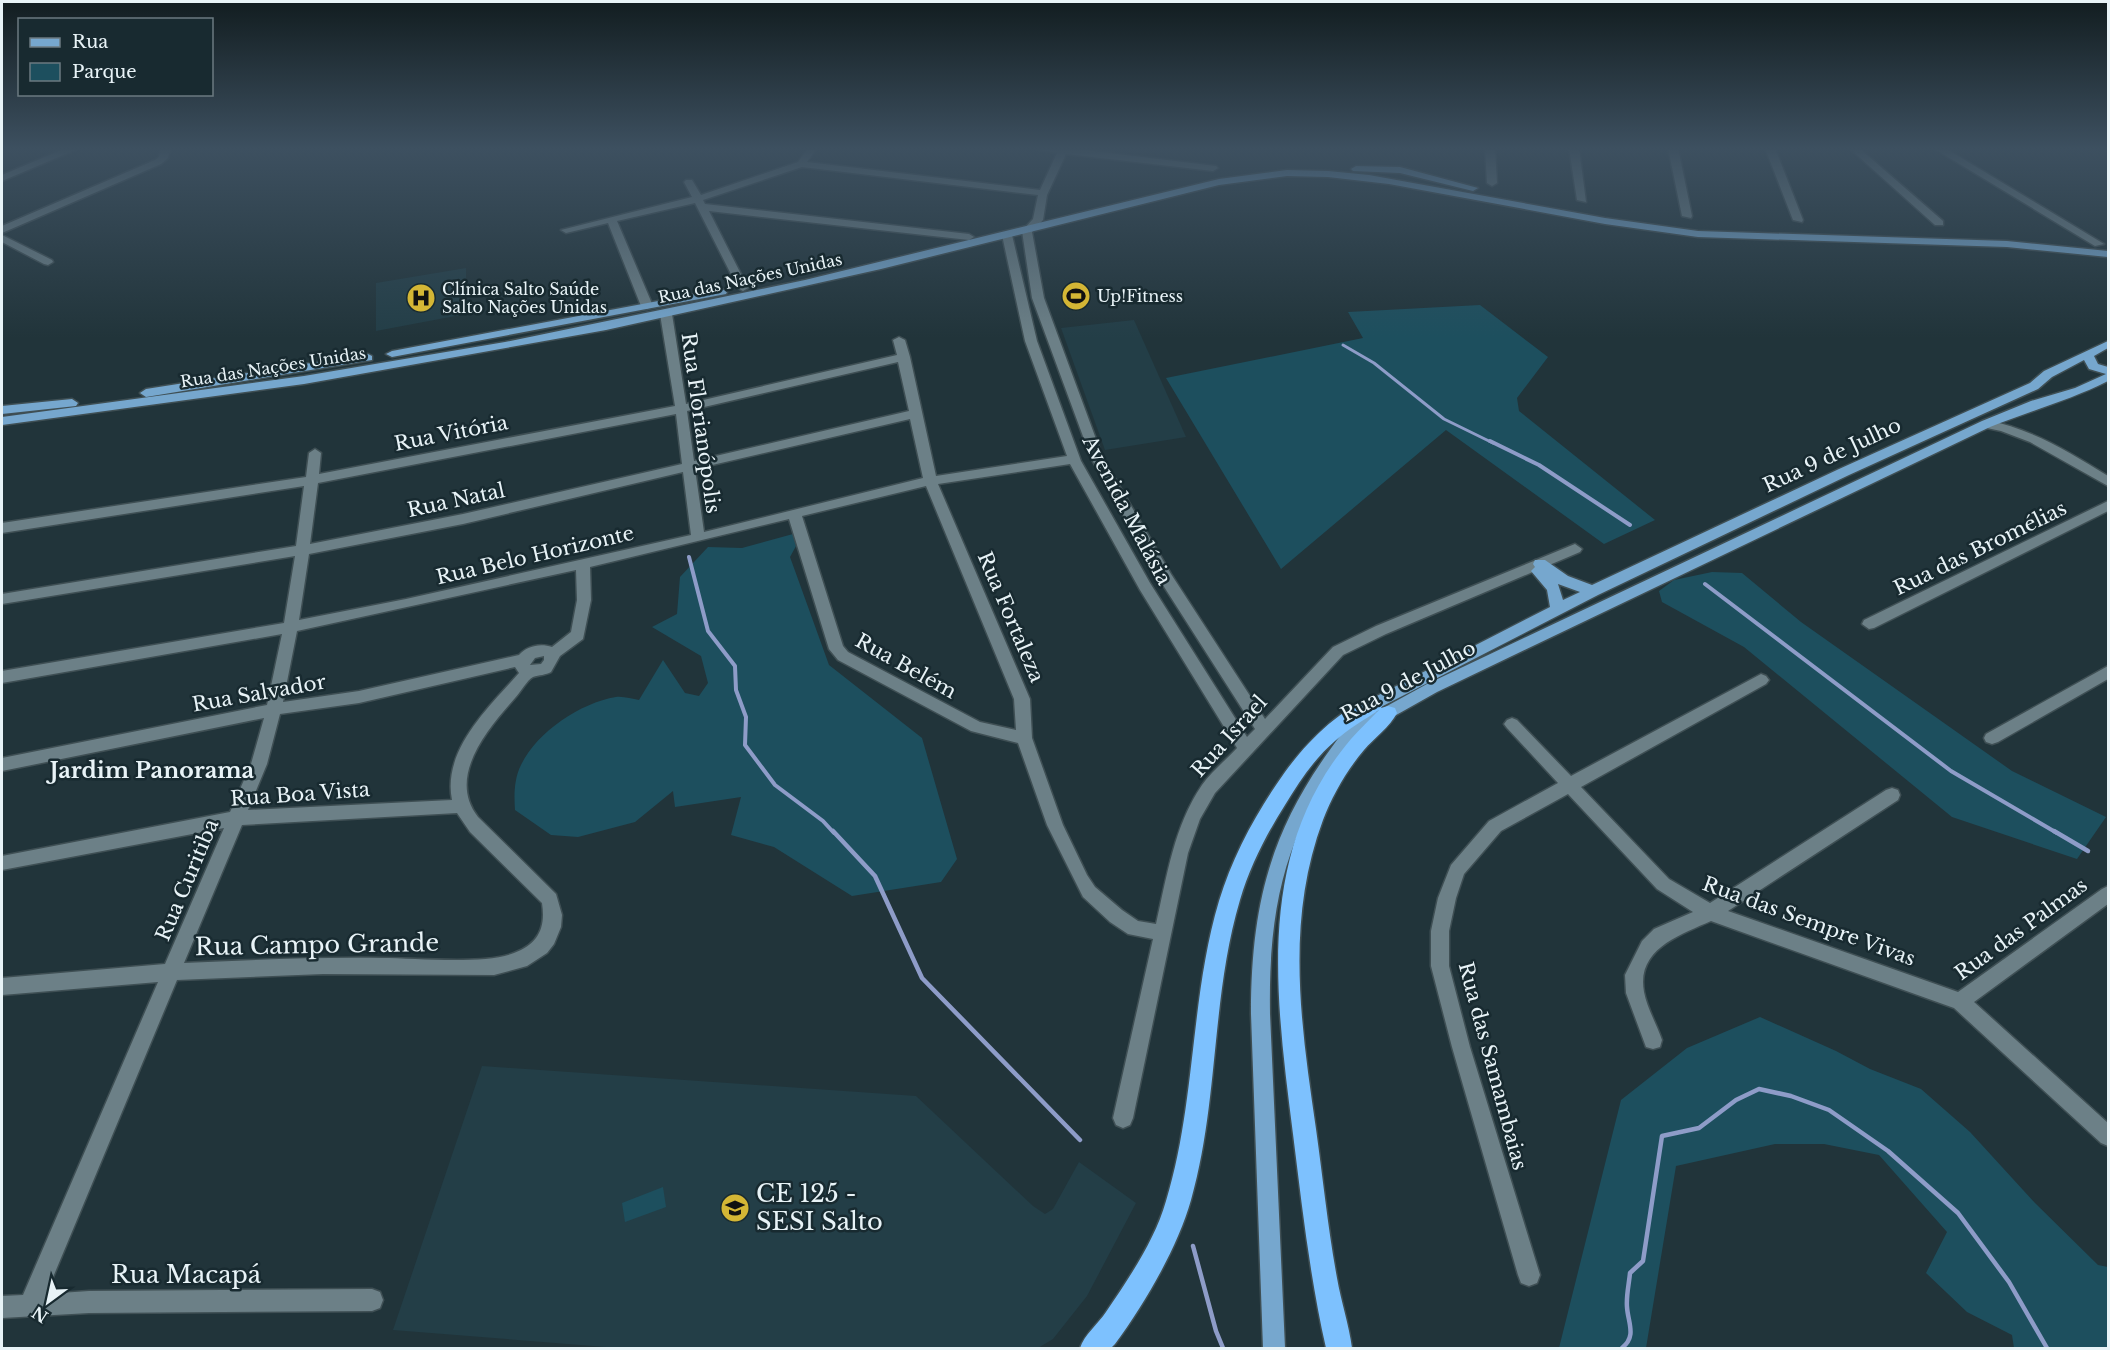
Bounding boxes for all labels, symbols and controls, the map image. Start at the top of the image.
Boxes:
legend [18,18,213,96]
text: Rua [72,31,108,53]
text: Parque [72,61,137,83]
street label: Rua das Nações Unidas [656,249,844,307]
place label: Clínica Salto Saúde Salto Nações Unidas [442,279,607,317]
sports icon: Up!Fitness [1060,280,1092,312]
hospital icon: Clínica Salto Saúde Salto Nações Unidas [405,282,437,314]
place label: Up!Fitness [1097,286,1183,306]
street label: Rua Florianópolis [676,331,726,515]
street label: Rua das Nações Unidas [179,342,367,392]
street label: Rua Vitória [392,410,511,456]
street label: Rua 9 de Julho [1759,413,1905,497]
street label: Avenida Malásia [1077,430,1177,590]
street label: Rua Natal [405,478,507,522]
street label: Rua das Bromélias [1890,496,2070,600]
street label: Rua Belo Horizonte [434,521,636,589]
street label: Rua Fortaleza [973,548,1050,687]
street label: Rua Belém [851,628,961,704]
street label: Rua 9 de Julho [1336,635,1480,727]
street label: Rua Salvador [190,669,328,717]
street label: Rua Israel [1186,690,1272,782]
district label: Jardim Panorama [46,757,255,784]
street label: Rua Boa Vista [229,777,372,811]
street label: Rua Curitiba [151,815,224,945]
street label: Rua das Sempre Vivas [1699,871,1919,971]
street label: Rua das Palmas [1950,873,2092,985]
street label: Rua Campo Grande [195,928,439,961]
street label: Rua das Samambaias [1454,959,1532,1173]
place label: CE 125 - SESI Salto [756,1179,883,1236]
school or university icon: CE 125 - SESI Salto [719,1192,751,1224]
street label: Rua Macapá [111,1260,262,1289]
north arrow [18,1272,78,1332]
text: N [28,1302,52,1327]

